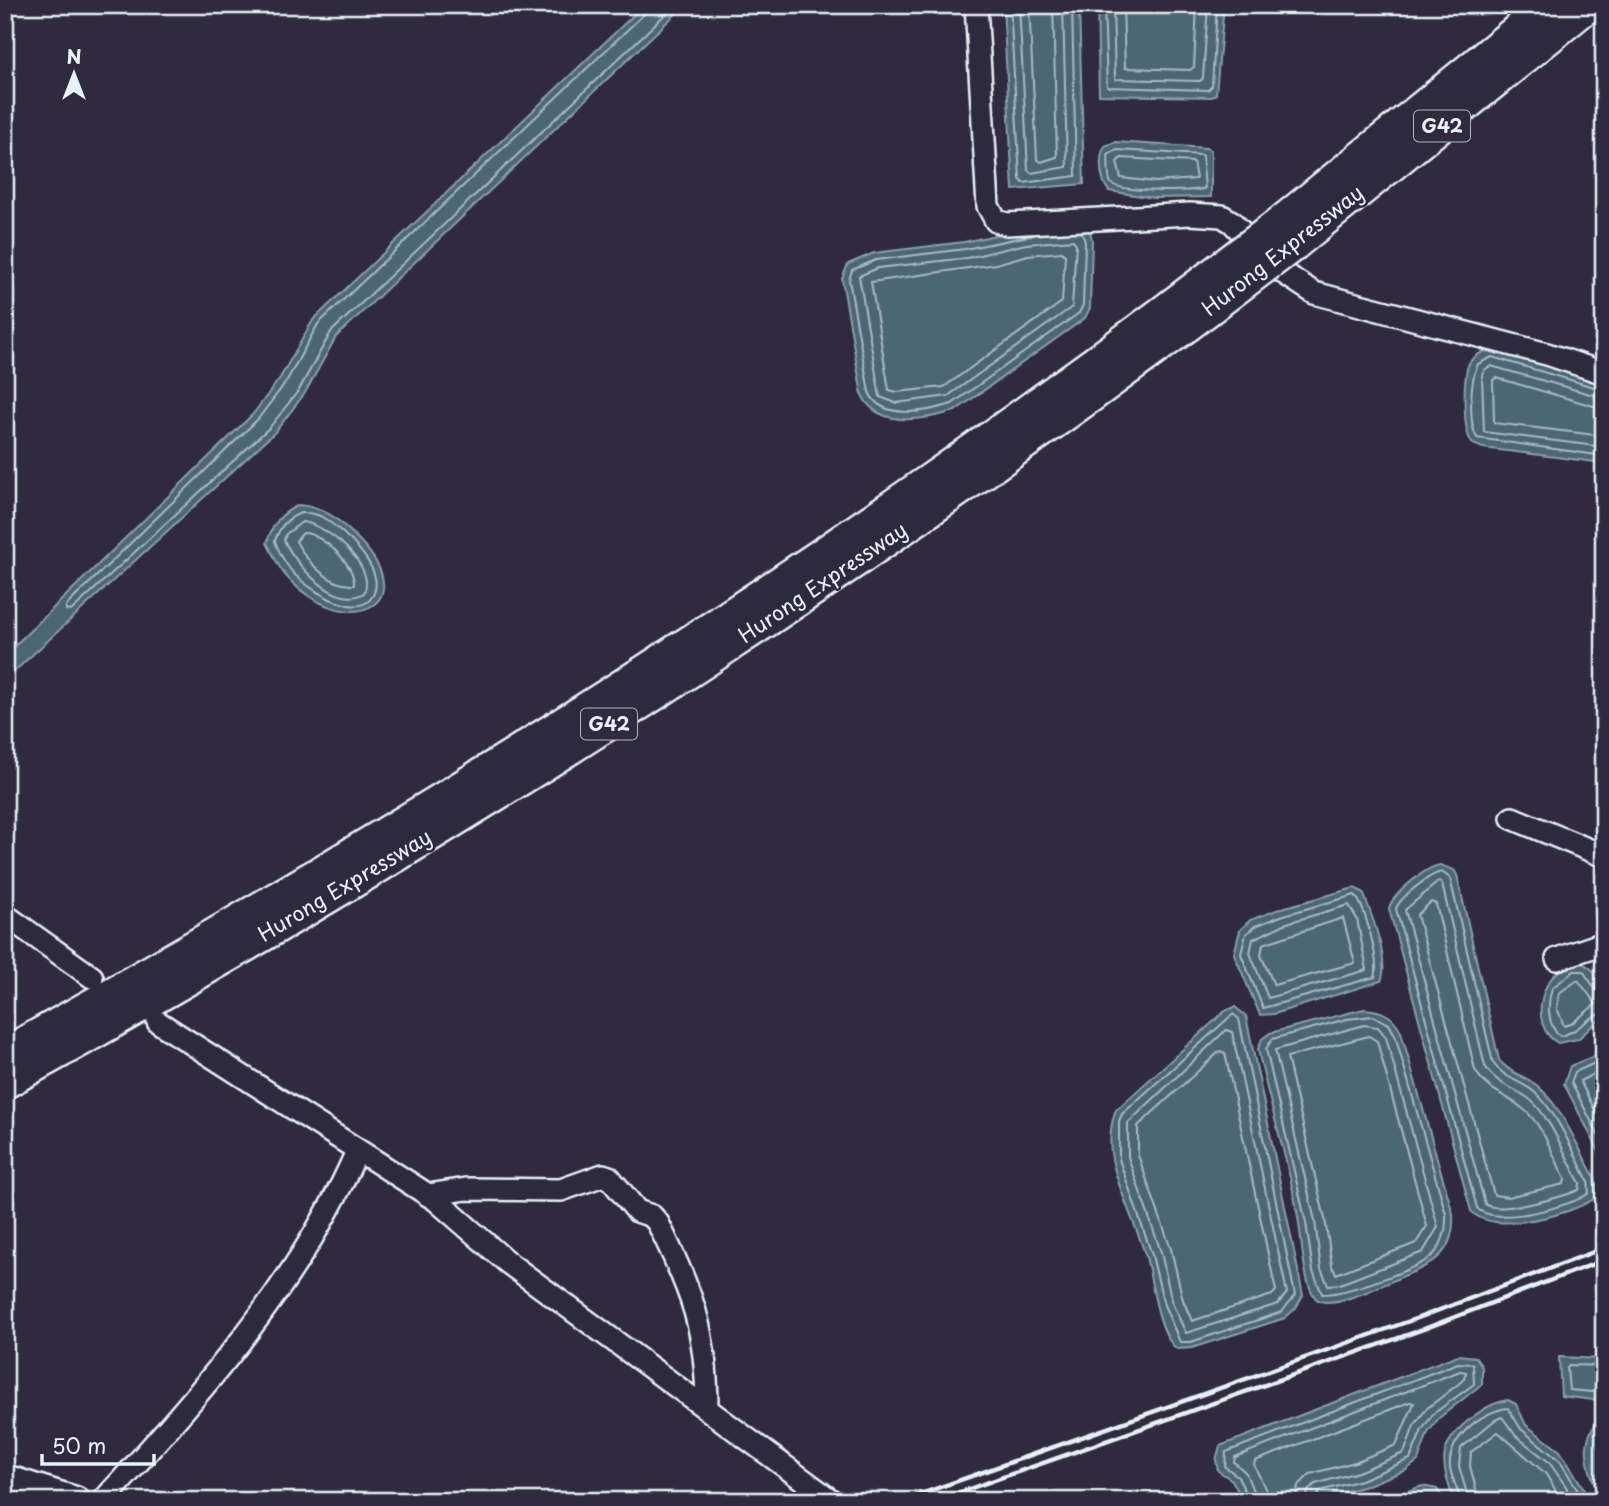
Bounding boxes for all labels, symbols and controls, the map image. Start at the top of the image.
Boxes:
north arrow [38,38,108,108]
text: N [66,42,82,70]
road number: G42 [1414,110,1470,142]
street label: Hurong Expressway [1194,176,1369,323]
street label: Hurong Expressway [731,513,913,650]
road number: G42 [581,708,637,740]
street label: Hurong Expressway [251,820,437,949]
scale bar [42,1422,154,1466]
text: 50 m [52,1429,106,1461]

